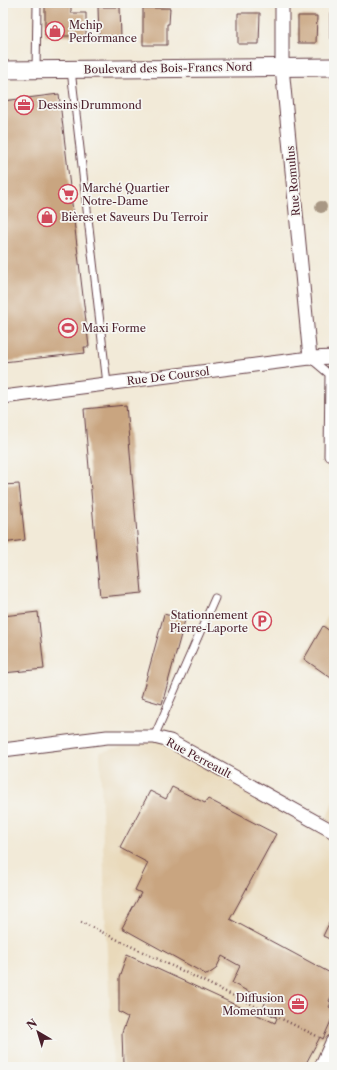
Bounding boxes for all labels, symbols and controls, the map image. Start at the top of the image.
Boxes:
place label: Mchip Performance [69,18,137,45]
shop icon: Mchip Performance [44,20,66,42]
street label: Boulevard des Bois-Francs Nord [84,60,253,76]
office icon: Dessins Drummond [13,94,35,116]
place label: Dessins Drummond [38,98,142,112]
street label: Rue Romulus [283,145,303,217]
place label: Marché Quartier Notre-Dame [82,181,170,208]
supermarket icon: Marché Quartier Notre-Dame [57,183,79,205]
shop icon: Bières et Saveurs Du Terroir [36,206,58,228]
place label: Bières et Saveurs Du Terroir [61,210,208,224]
sports icon: Maxi Forme [57,317,79,339]
place label: Maxi Forme [82,321,146,335]
street label: Rue De Coursol [126,364,211,388]
place label: Stationnement Pierre-Laporte [170,608,248,635]
parking icon: Stationnement Pierre-Laporte [251,610,273,632]
street label: Rue Perreault [164,735,234,781]
place label: Diffusion Momentum [222,991,285,1018]
office icon: Diffusion Momentum [287,993,309,1015]
north arrow [18,1012,58,1052]
text: N [24,1015,40,1033]

